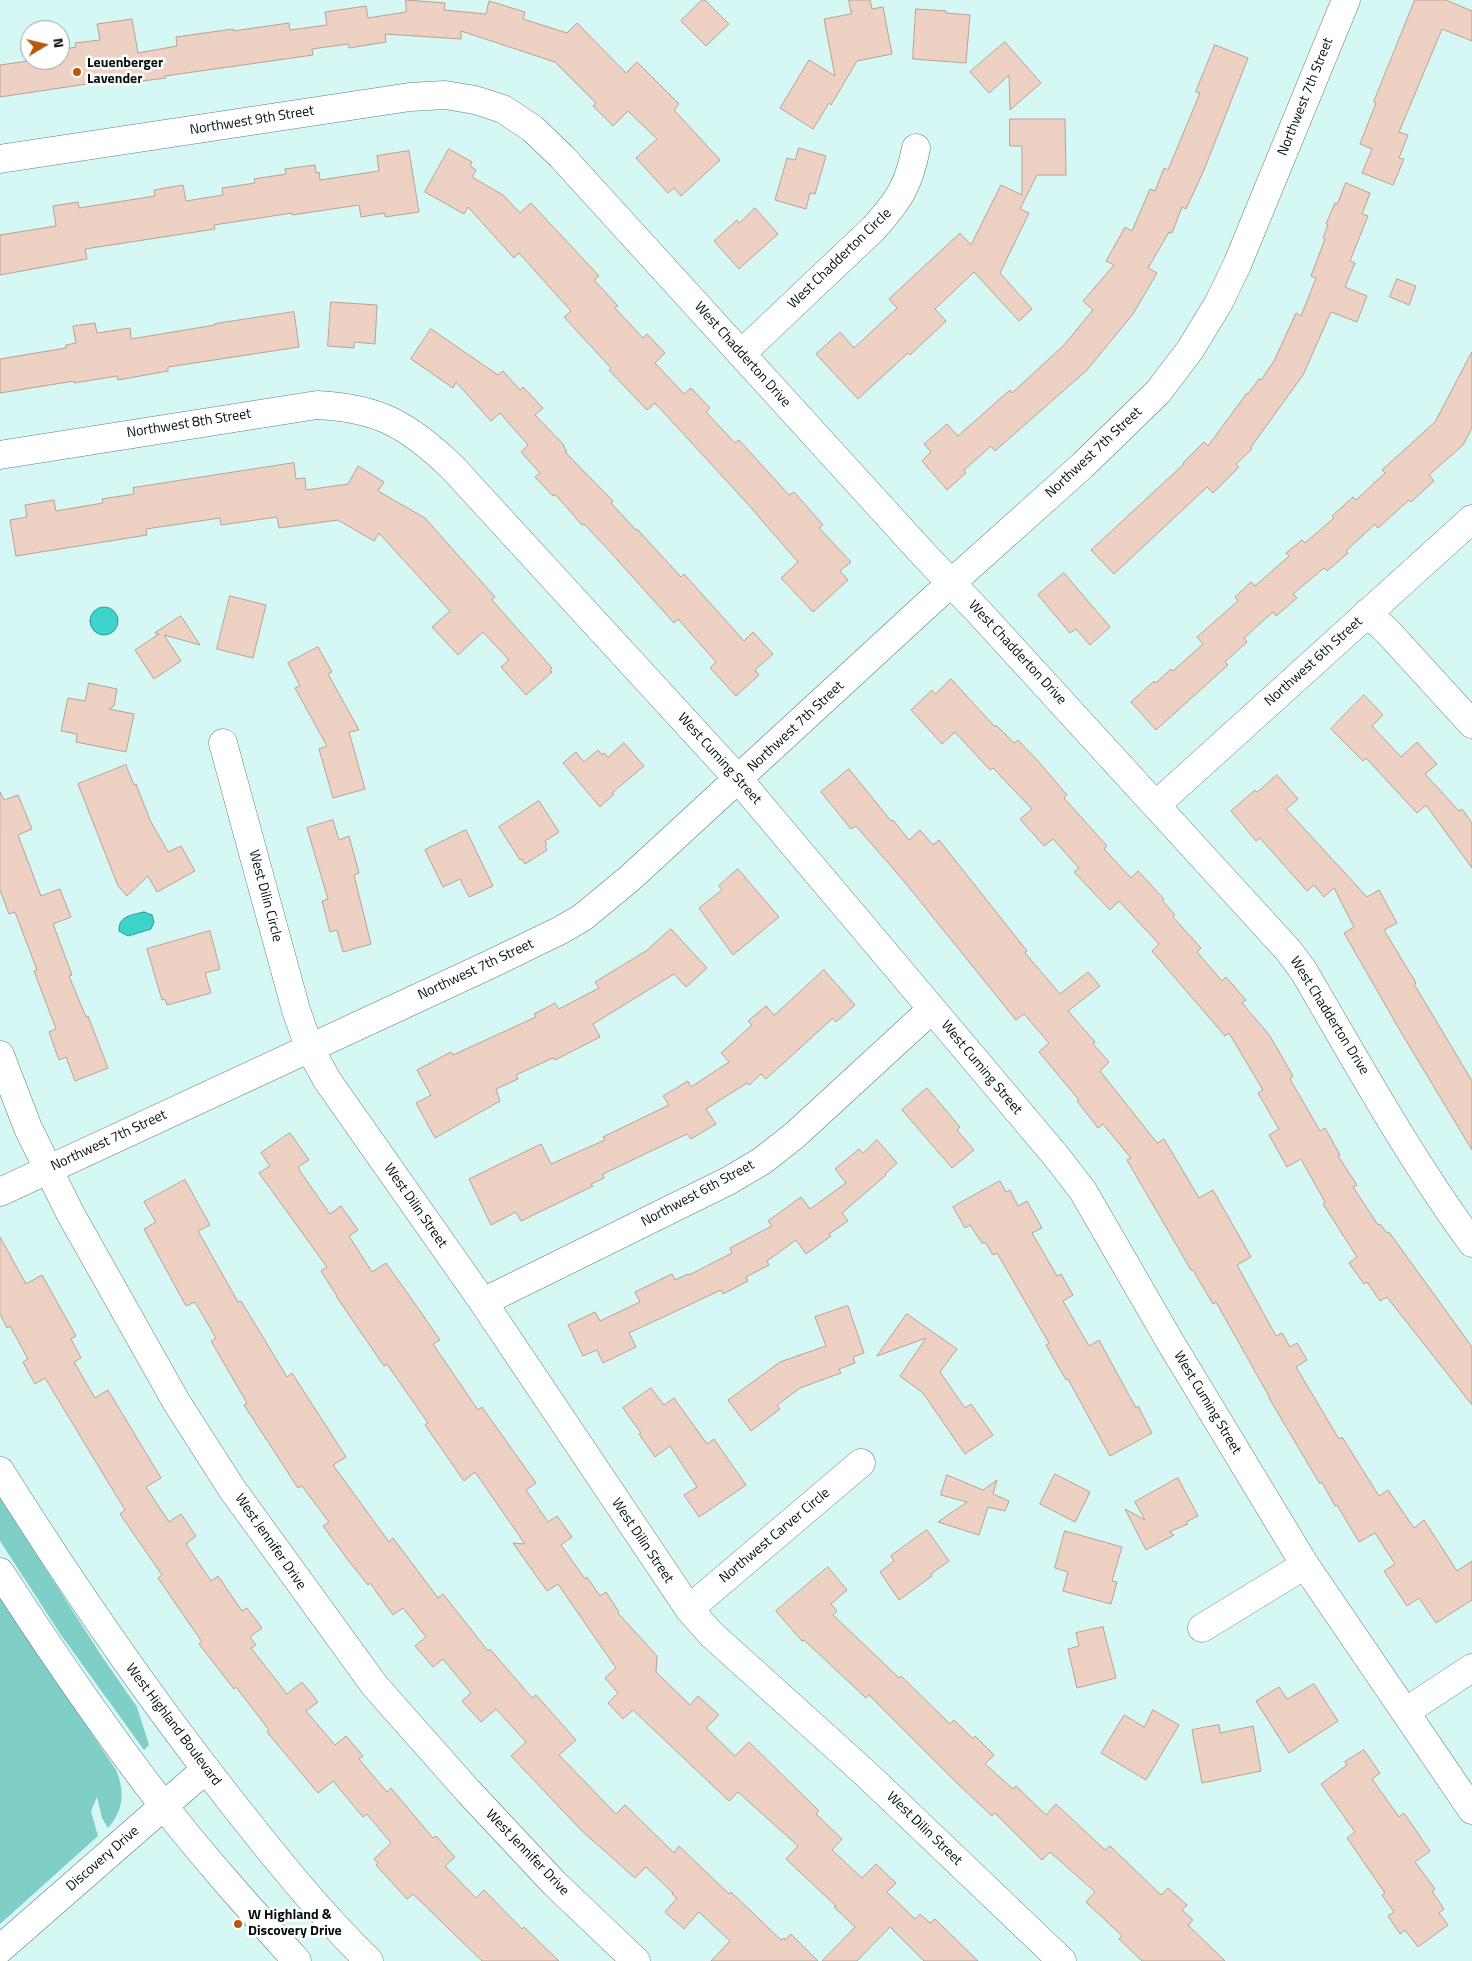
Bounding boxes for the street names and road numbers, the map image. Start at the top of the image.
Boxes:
street label: Northwest 7th Street [1275,36,1337,158]
street label: Northwest 9th Street [189,103,315,139]
street label: West Chadderton Circle [785,205,895,313]
street label: West Chadderton Drive [690,299,794,411]
street label: Northwest 7th Street [1042,404,1146,502]
street label: Northwest 8th Street [126,406,252,442]
street label: West Chadderton Drive [964,598,1070,708]
street label: Northwest 6th Street [1262,614,1366,710]
street label: Northwest 7th Street [744,678,848,776]
street label: West Cuming Street [674,710,764,808]
street label: West Dilin Circle [245,848,285,944]
street label: Northwest 7th Street [416,936,536,1004]
street label: West Chadderton Drive [1286,954,1372,1078]
street label: West Cuming Street [937,1018,1025,1118]
street label: Northwest 7th Street [49,1107,169,1175]
street label: Northwest 6th Street [639,1157,757,1231]
street label: West Dilin Street [380,1161,450,1251]
street label: West Cuming Street [1170,1348,1244,1458]
street label: Northwest Carver Circle [716,1485,834,1587]
street label: West Jennifer Drive [231,1491,309,1593]
street label: West Dilin Street [607,1495,677,1587]
street label: West Highland Boulevard [122,1661,224,1789]
street label: West Dilin Street [883,1789,965,1869]
street label: West Jennifer Drive [482,1807,572,1899]
street label: Discovery Drive [63,1823,143,1895]

